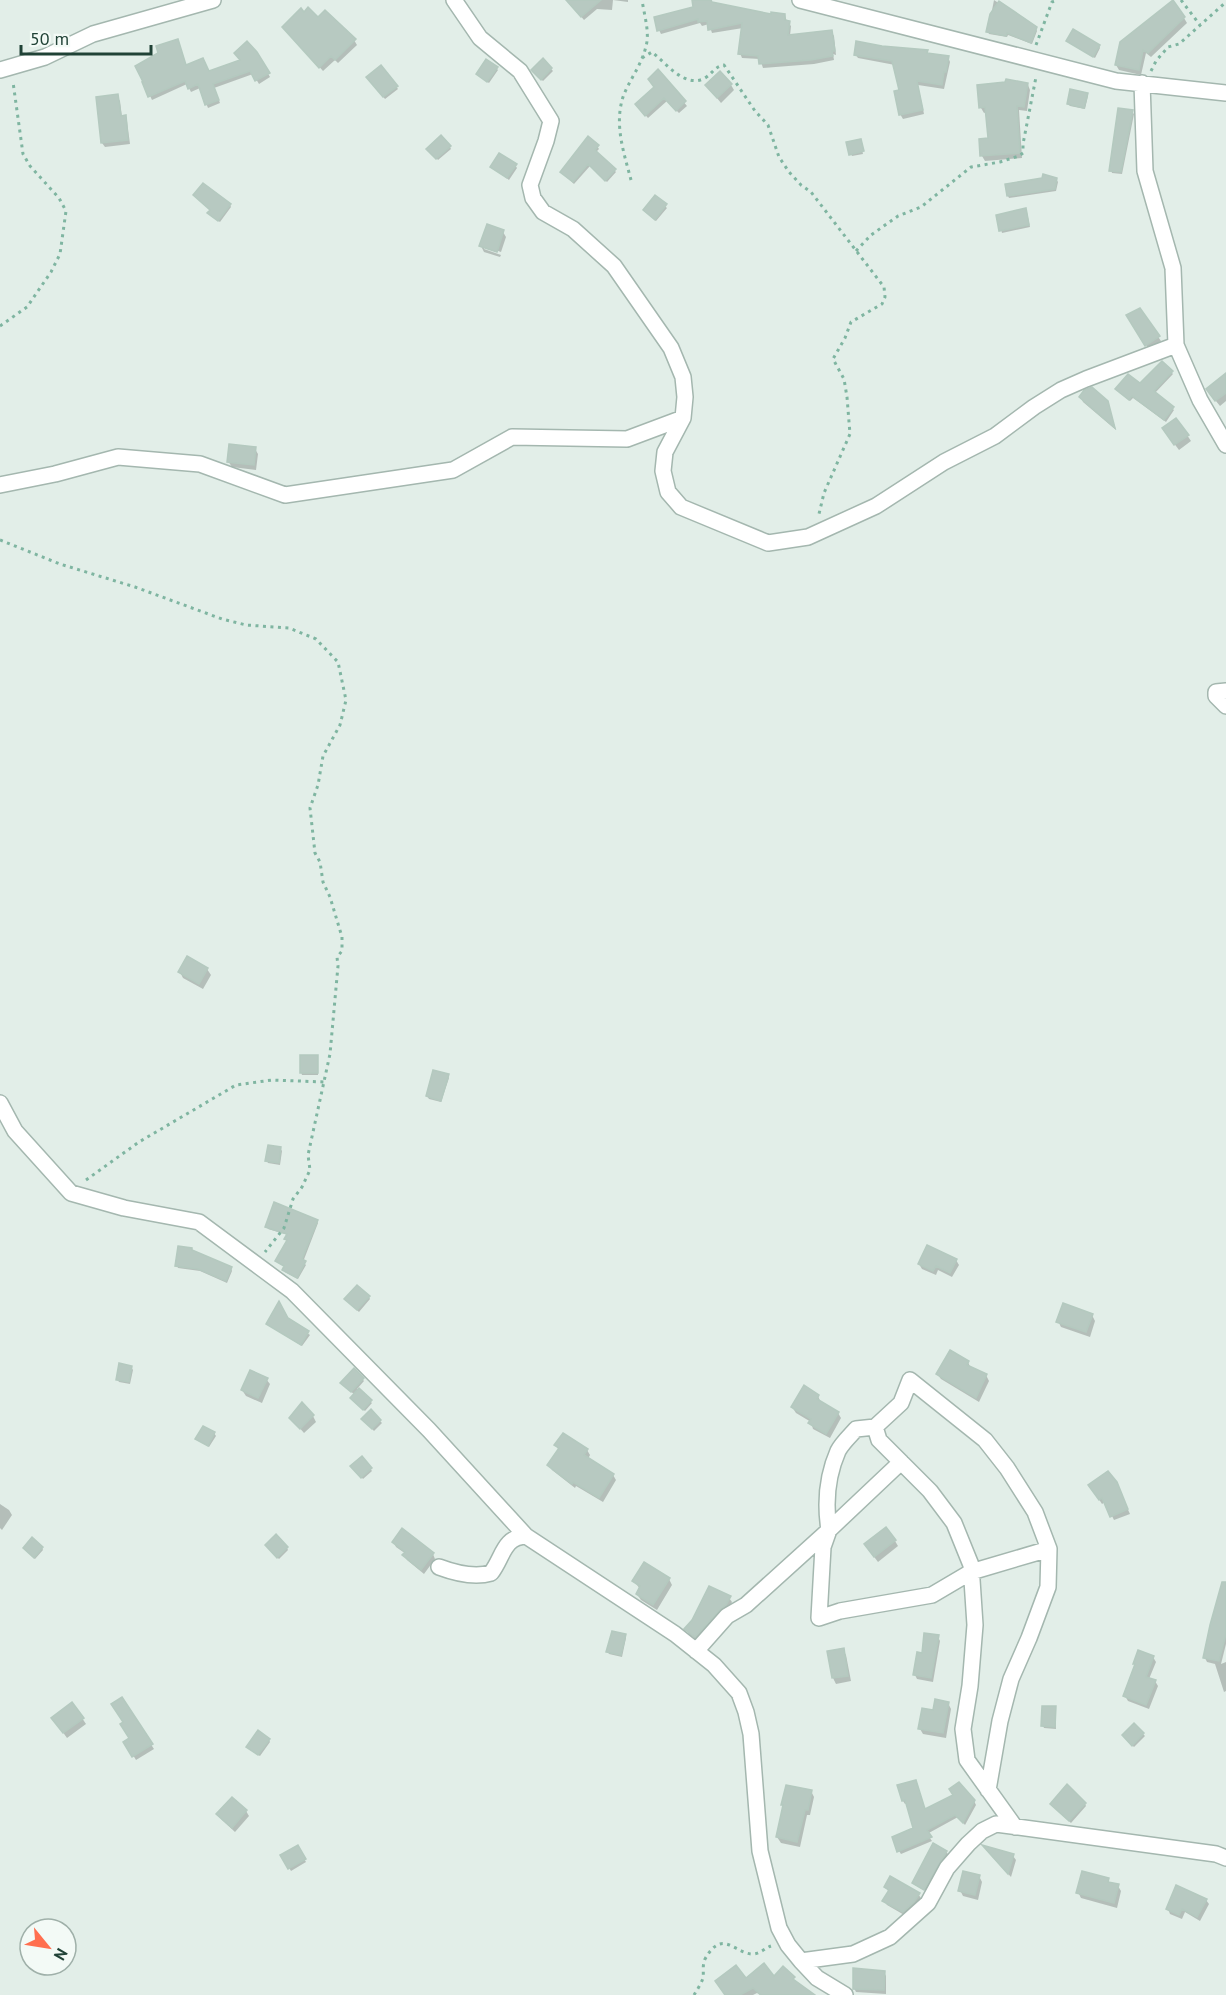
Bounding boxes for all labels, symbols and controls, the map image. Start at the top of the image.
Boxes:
scale bar [21,18,152,56]
text: 50 m [30,27,69,50]
north arrow [18,1917,78,1977]
text: N [50,1945,72,1964]

